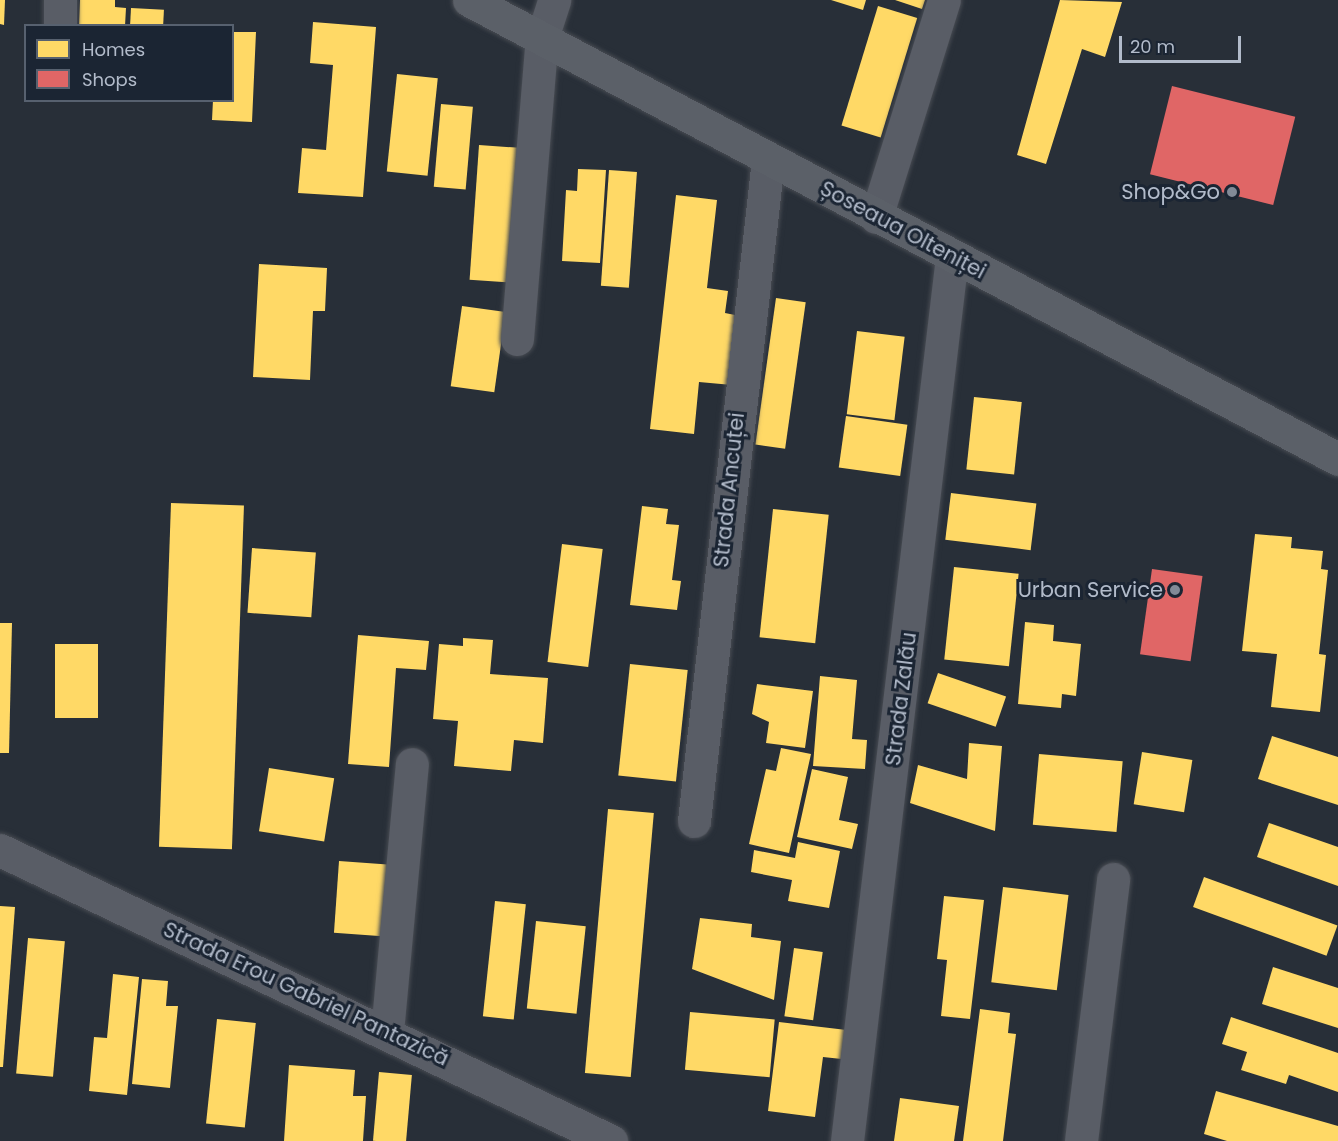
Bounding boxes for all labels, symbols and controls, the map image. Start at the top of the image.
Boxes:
legend [24,24,234,102]
scale bar [1122,24,1244,62]
text: 20 m [1130,34,1175,59]
text: Homes [82,37,145,62]
text: Shops [82,67,137,92]
street label: Șoseaua Olteniței [816,176,990,284]
place label: Shop&Go [1121,179,1220,205]
marker: Shop&Go [1225,185,1239,199]
street label: Strada Ancuței [708,411,750,569]
place label: Urban Service [1018,577,1163,603]
marker: Urban Service [1168,583,1182,597]
street label: Strada Zalău [880,631,922,767]
street label: Strada Erou Gabriel Pantazică [159,917,453,1071]

